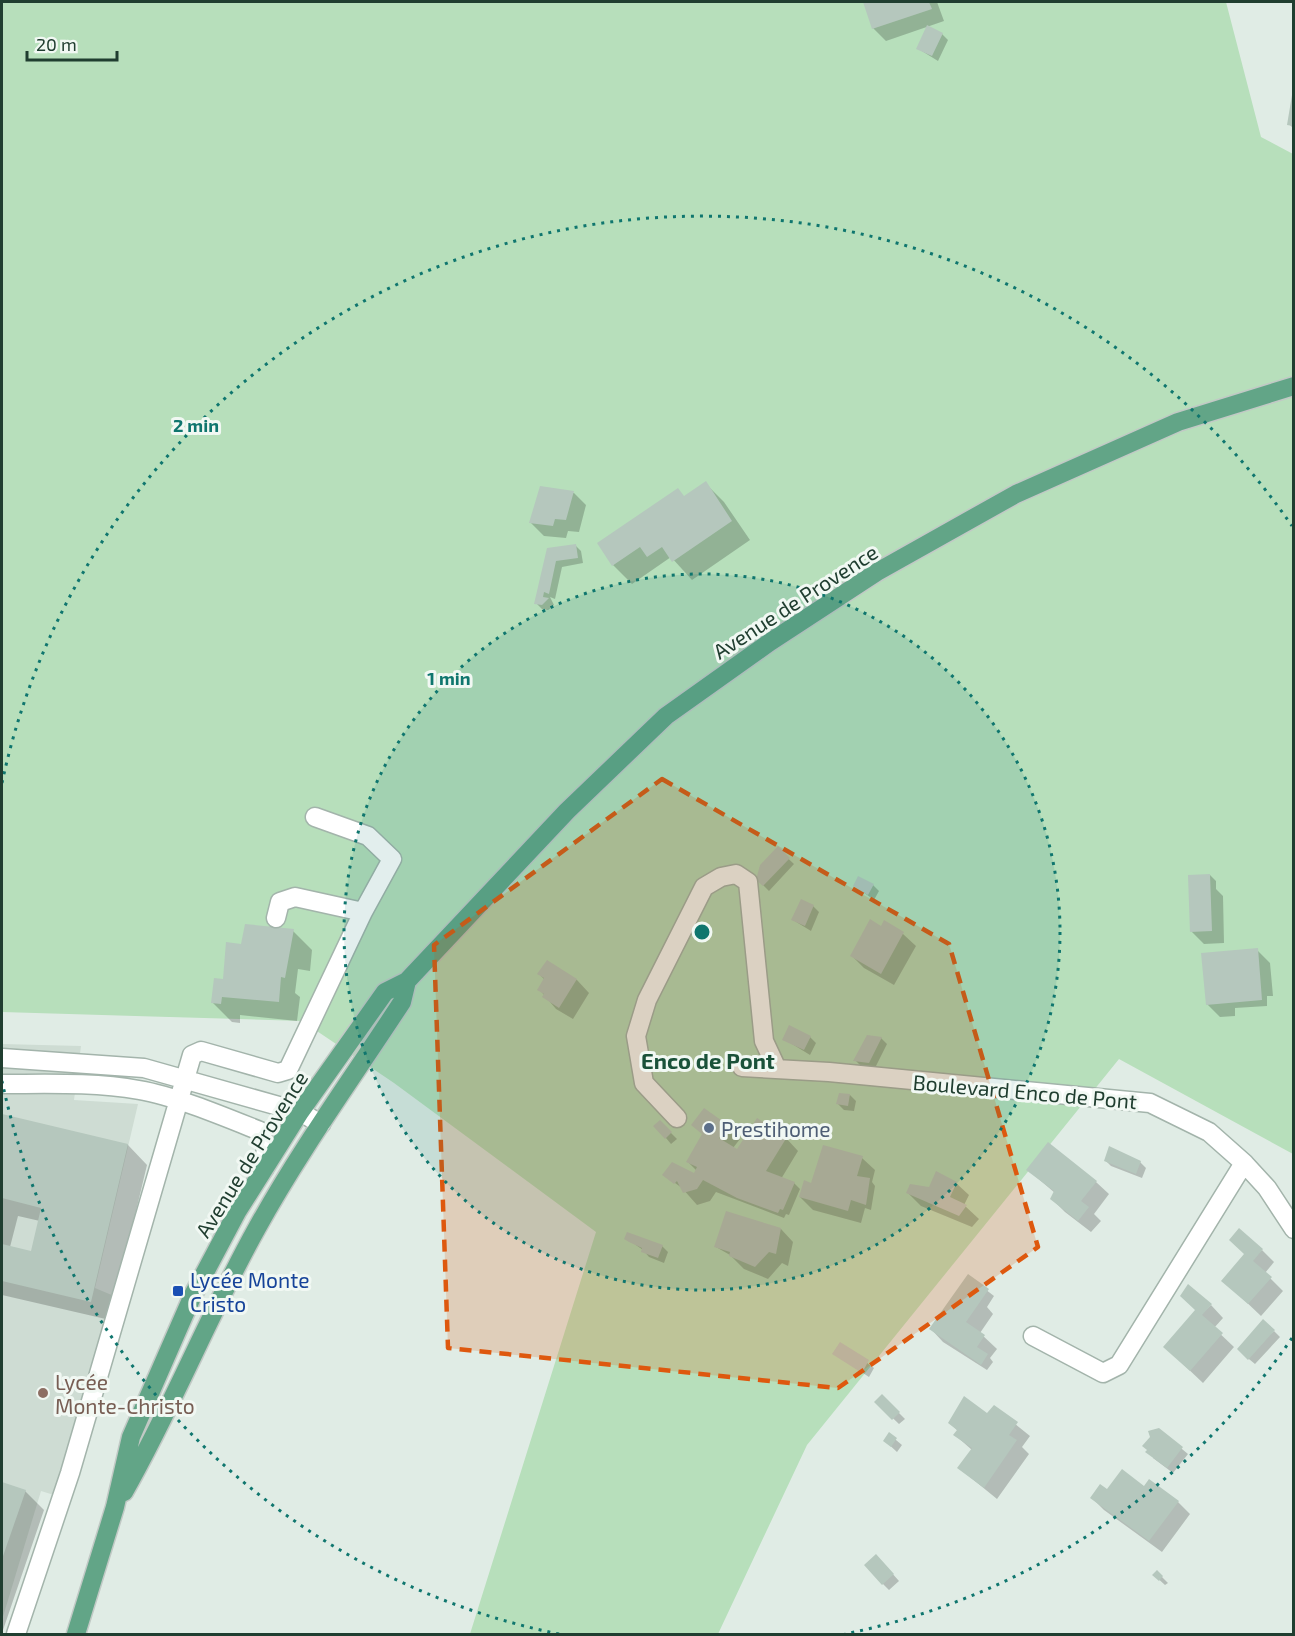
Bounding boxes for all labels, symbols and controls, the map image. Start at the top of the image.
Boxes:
scale bar [27,24,117,62]
text: 20 m [36,33,77,55]
text: 2 min [173,414,219,436]
street label: Avenue de Provence [708,538,882,664]
text: 1 min [427,667,471,689]
centre of rings [692,922,712,942]
district label: Enco de Pont [641,1047,775,1073]
street label: Avenue de Provence [190,1066,312,1242]
street label: Boulevard Enco de Pont [912,1069,1138,1113]
place label: Prestihome [721,1116,831,1141]
marker: Prestihome [702,1121,716,1135]
place label: Lycée Monte Cristo [190,1267,310,1316]
marker: Lycée Monte Cristo [171,1284,185,1298]
place label: Lycée Monte-Christo [55,1369,195,1418]
marker: Lycée Monte-Christo [36,1386,50,1400]

